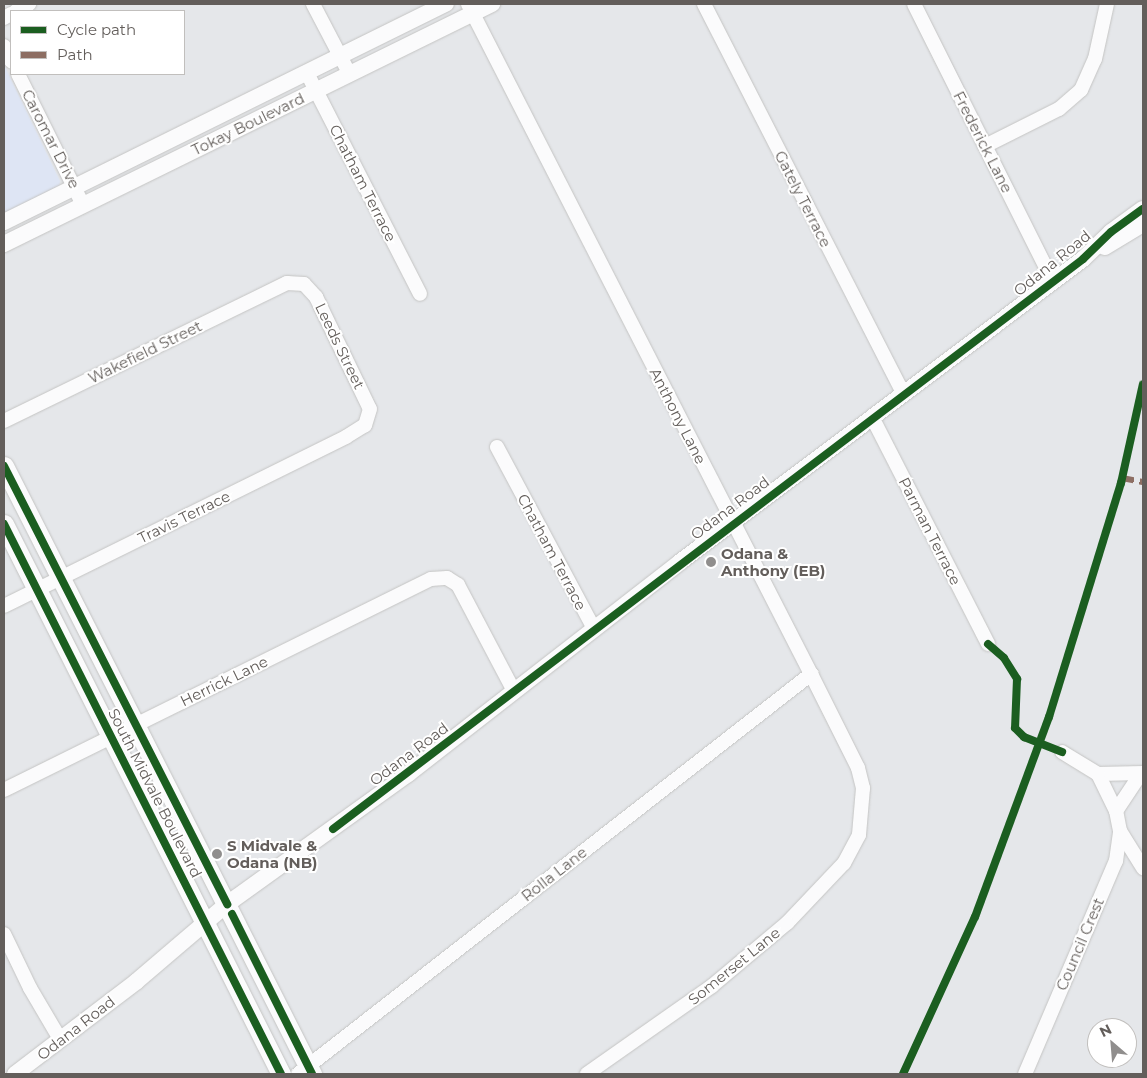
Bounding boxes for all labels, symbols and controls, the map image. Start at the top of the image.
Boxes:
legend [10,10,185,75]
text: Cycle path [57,20,136,39]
text: Path [57,45,93,64]
street label: Caromar Drive [18,87,84,191]
street label: Frederick Lane [950,88,1016,196]
street label: Tokay Boulevard [189,89,307,159]
street label: Chatham Terrace [326,121,400,245]
street label: Gately Terrace [771,148,835,250]
street label: Odana Road [1010,227,1094,299]
street label: Leeds Street [311,300,369,392]
street label: Wakefield Street [85,317,205,387]
street label: Anthony Lane [646,365,710,467]
street label: Odana Road [687,473,773,543]
street label: Parman Terrace [895,474,965,588]
street label: Travis Terrace [135,487,233,547]
street label: Chatham Terrace [514,491,590,613]
place label: Odana & Anthony (EB) [721,544,825,579]
marker: Odana & Anthony (EB) [705,556,717,568]
street label: Herrick Lane [177,652,271,710]
street label: South Midvale Boulevard [104,705,206,881]
street label: Odana Road [366,719,452,789]
place label: S Midvale & Odana (NB) [227,836,317,871]
street label: Rolla Lane [518,843,590,905]
marker: S Midvale & Odana (NB) [211,848,223,860]
street label: Council Crest [1052,895,1108,993]
street label: Somerset Lane [684,923,784,1009]
street label: Odana Road [34,992,118,1064]
north arrow [1087,1018,1137,1068]
text: N [1097,1020,1115,1041]

